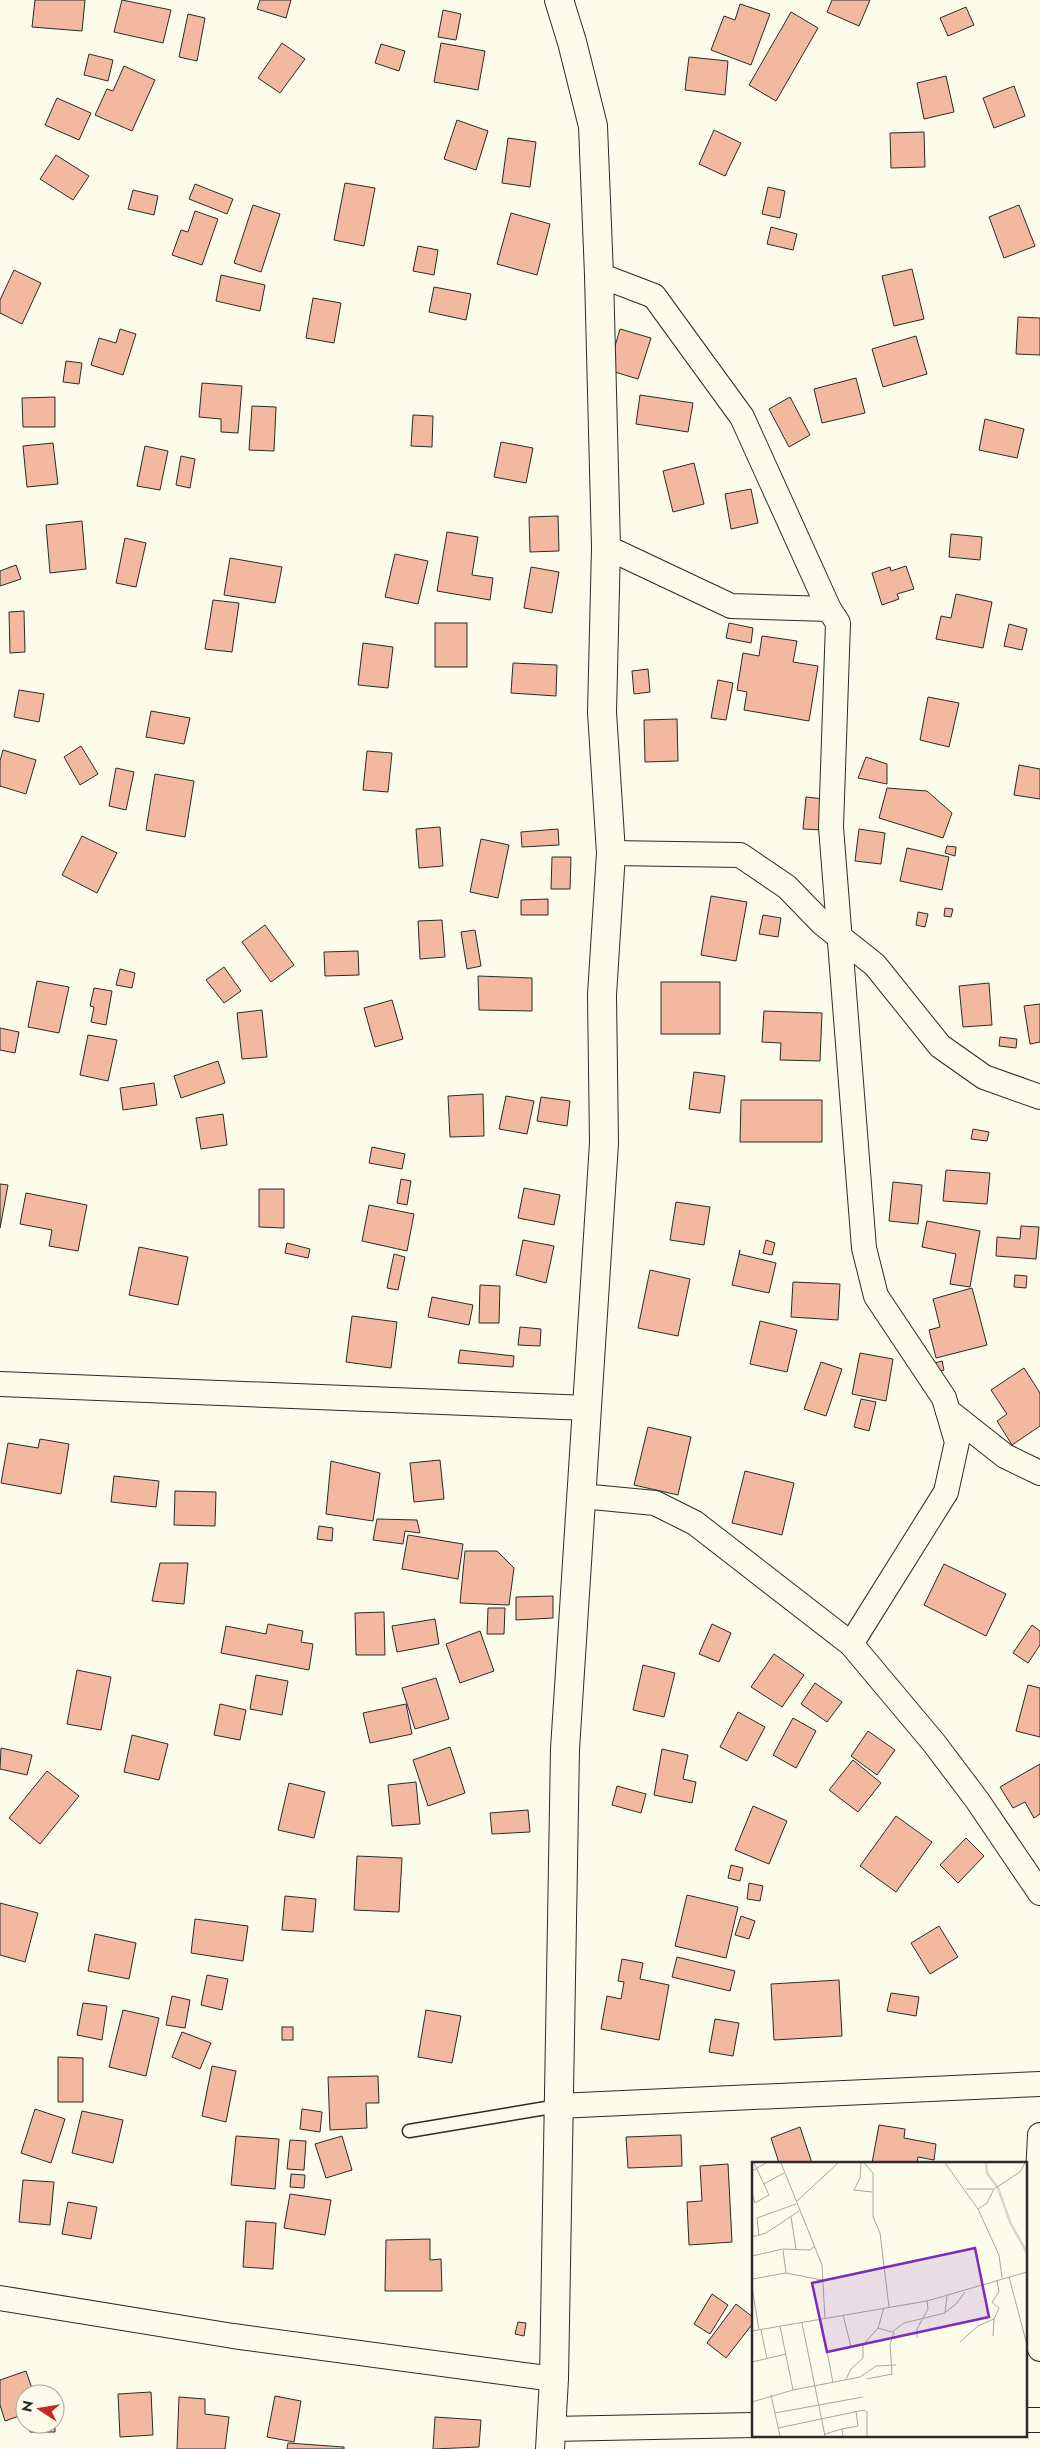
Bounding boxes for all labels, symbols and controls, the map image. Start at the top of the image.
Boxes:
inset map [752,2162,1028,2436]
north arrow [15,2384,65,2434]
text: N [16,2399,38,2414]

